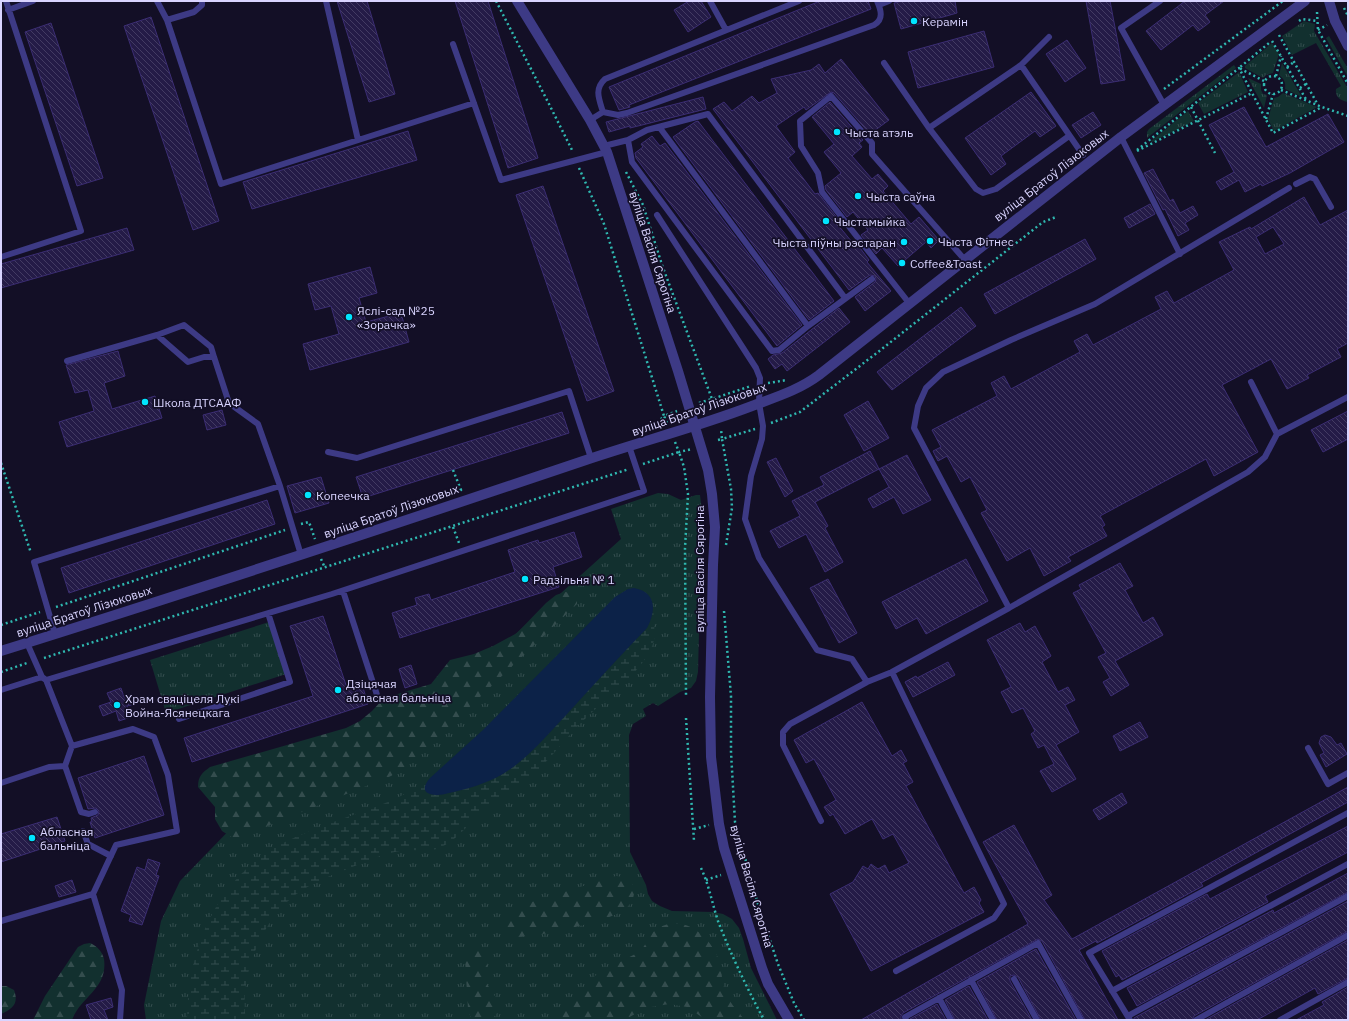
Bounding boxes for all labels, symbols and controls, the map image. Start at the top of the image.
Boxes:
place label: Керамін [922,14,968,29]
marker: Керамін [909,16,919,26]
place label: Чыста атэль [845,125,913,140]
street label: вуліца Братоў Лізюковых [991,126,1111,224]
marker: Чыста атэль [832,127,842,137]
street label: вуліца Васіля Сярогіна [626,189,680,315]
place label: Чыста саўна [866,189,936,204]
marker: Чыста саўна [853,191,863,201]
place label: Чыстамыйка [834,214,906,229]
marker: Чыстамыйка [821,216,831,226]
place label: Чыста Фітнес [938,234,1014,249]
place label: Чыста піўны рэстаран [773,235,896,250]
marker: Чыста Фітнес [925,236,935,246]
marker: Чыста піўны рэстаран [899,237,909,247]
place label: Coffee&Toast [910,256,982,271]
marker: Coffee&Toast [897,258,907,268]
place label: Яслі-сад №25 «Зорачка» [357,303,435,332]
marker: Яслі-сад №25 «Зорачка» [344,312,354,322]
street label: вуліца Братоў Лізюковых [630,379,768,439]
place label: Школа ДТСААФ [153,395,241,410]
marker: Школа ДТСААФ [140,397,150,407]
street label: вуліца Братоў Лізюковых [322,481,460,541]
place label: Копеечка [316,488,370,503]
marker: Копеечка [303,490,313,500]
street label: вуліца Васіля Сярогіна [692,505,707,633]
place label: Радзільня № 1 [533,572,615,587]
marker: Радзільня № 1 [520,574,530,584]
street label: вуліца Братоў Лізюковых [14,582,154,640]
place label: Дзіцячая абласная бальніца [346,676,452,705]
marker: Дзіцячая абласная бальніца [333,685,343,695]
place label: Храм свяціцеля Лукі Война-Ясянецкага [125,691,240,720]
marker: Храм свяціцеля Лукі Война-Ясянецкага [112,700,122,710]
street label: вуліца Васіля Сярогіна [727,823,777,950]
place label: Абласная бальніца [40,824,94,853]
marker: Абласная бальніца [27,833,37,843]

